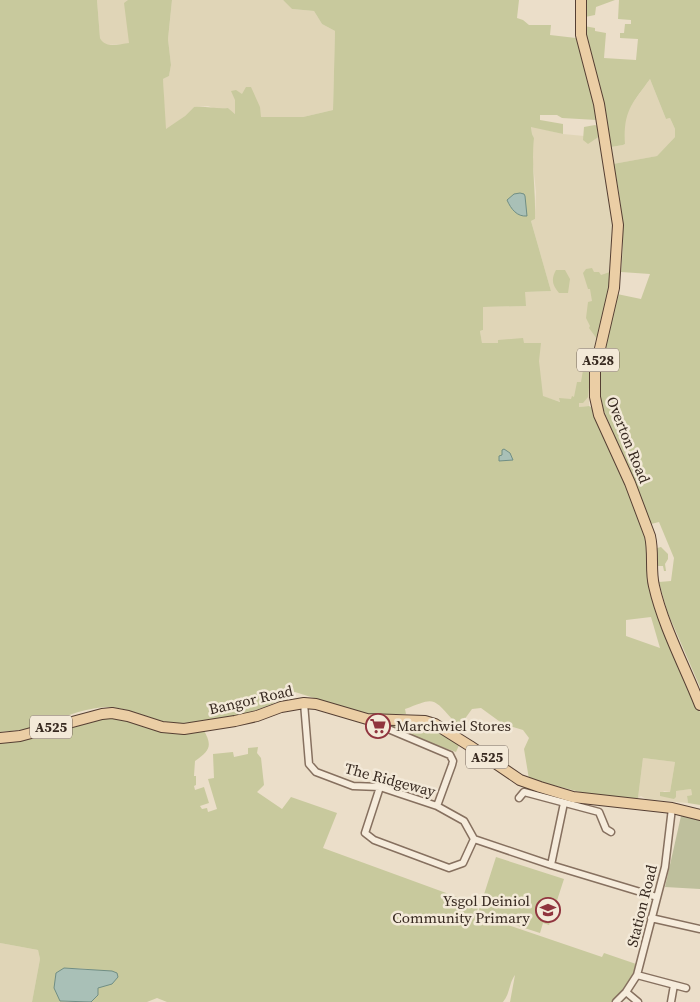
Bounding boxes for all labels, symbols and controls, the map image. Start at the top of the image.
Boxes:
road number: A528 [577,348,619,372]
street label: Overton Road [602,393,656,487]
street label: Bangor Road [207,680,296,719]
supermarket icon: Marchwiel Stores [365,713,391,739]
place label: Marchwiel Stores [396,715,511,736]
road number: A525 [30,716,72,739]
road number: A525 [466,746,508,769]
street label: The Ridgeway [342,757,438,802]
street label: Station Road [621,862,662,949]
place label: Ysgol Deiniol Community Primary [392,890,531,928]
school or university icon: Ysgol Deiniol Community Primary [535,897,561,923]

